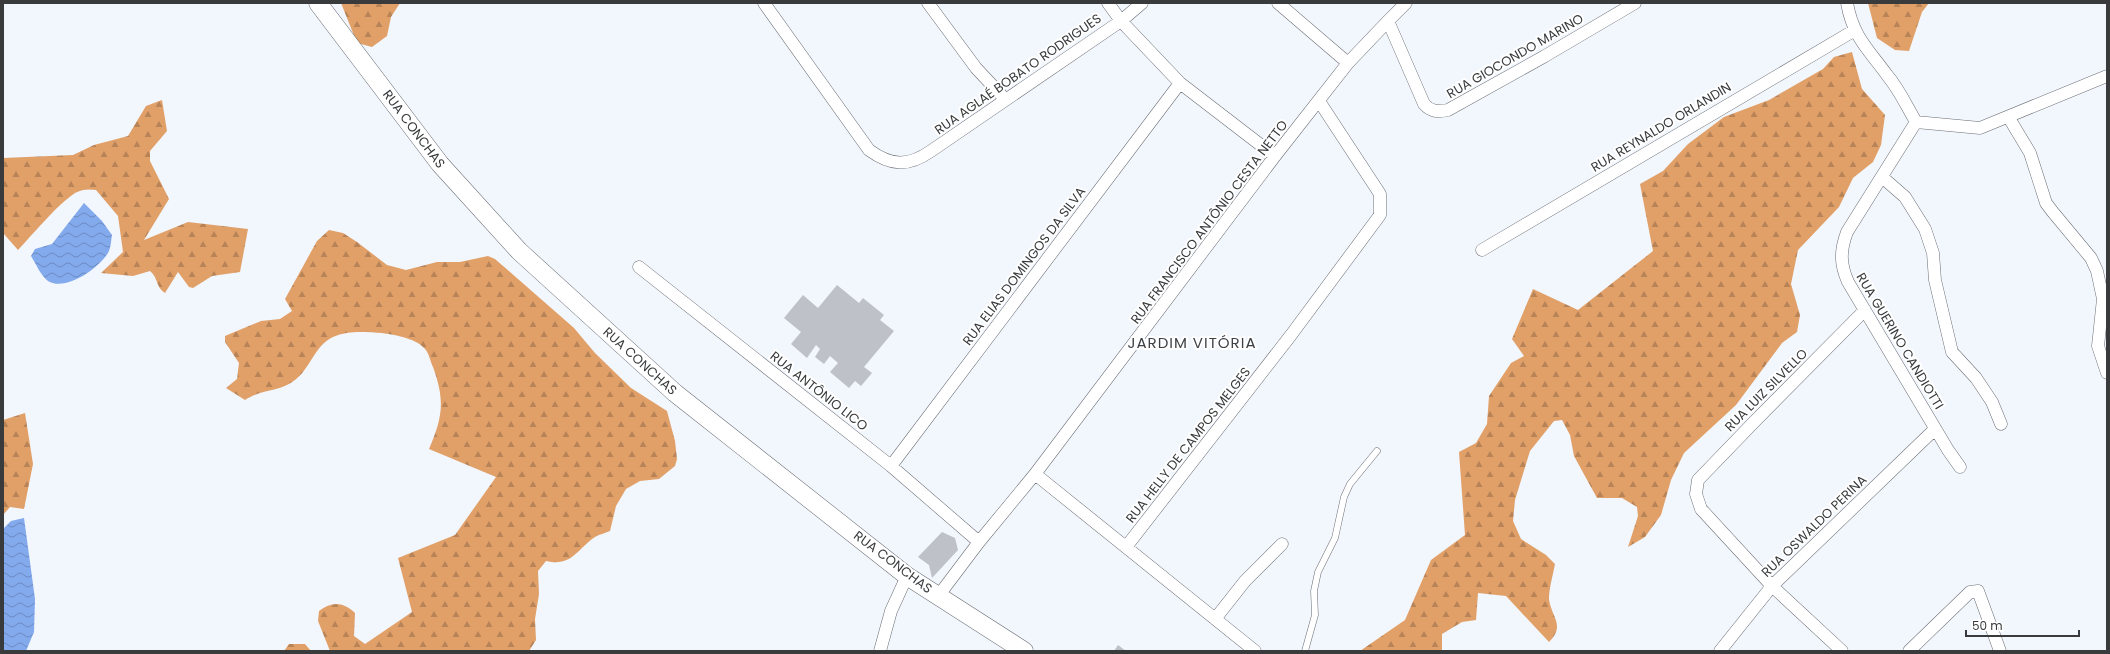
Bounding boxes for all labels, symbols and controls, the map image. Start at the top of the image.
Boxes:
street label: RUA AGLAÉ BOBATO RODRIGUES [931,9,1105,139]
street label: RUA GIOCONDO MARINO [1443,9,1587,103]
street label: RUA REYNALDO ORLANDIN [1587,77,1735,177]
street label: RUA CONCHAS [378,86,450,172]
street label: RUA FRANCISCO ANTÔNIO CESTA NETTO [1126,116,1292,328]
street label: RUA ELIAS DOMINGOS DA SILVA [958,183,1090,349]
street label: RUA GUERINO CANDIOTTI [1852,269,1948,413]
street label: RUA CONCHAS [599,323,681,399]
district label: JARDIM VITÓRIA [1127,332,1257,353]
street label: RUA LUIZ SILVELLO [1720,344,1812,436]
street label: RUA ANTÔNIO LICO [766,347,872,435]
street label: RUA HELLY DE CAMPOS MELGES [1121,363,1255,527]
street label: RUA OSWALDO PERINA [1757,470,1871,581]
street label: RUA CONCHAS [850,526,936,598]
scale bar [1966,612,2079,638]
text: 50 m [1972,617,2003,634]

